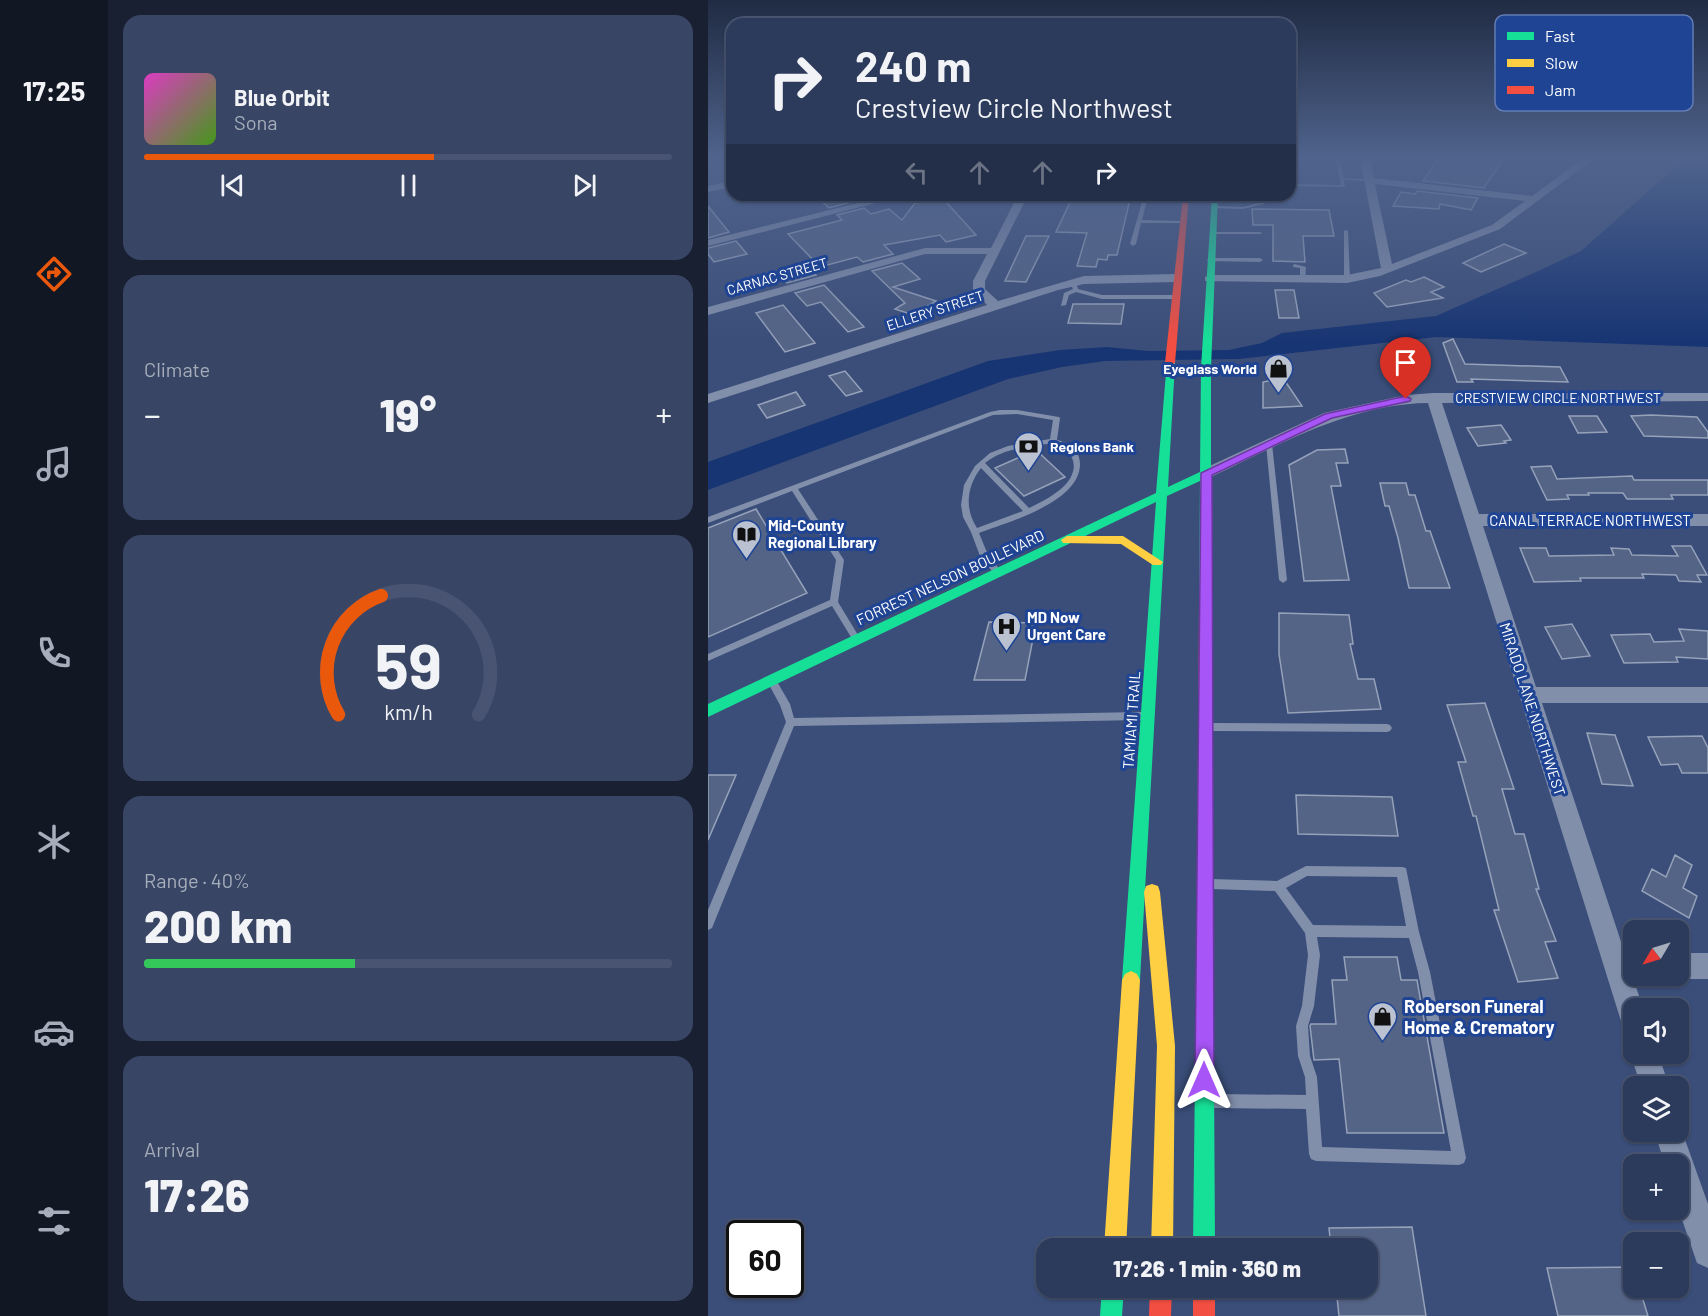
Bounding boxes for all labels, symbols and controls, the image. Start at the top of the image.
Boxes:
legend [1495,15,1693,111]
text: Fast [1545,26,1575,45]
text: 240 m [855,40,971,90]
icon: right [756,42,834,120]
text: Slow [1545,53,1578,72]
text: 17:25 [23,74,85,106]
text: Jam [1545,80,1576,99]
text: Blue Orbit [234,84,330,110]
text: Crestview Circle Northwest [855,91,1173,123]
text: Sona [234,110,278,134]
icon: left [900,156,933,189]
icon: ahead [963,156,996,189]
icon: ahead [1026,156,1059,189]
icon: right [1089,156,1122,189]
icon: previous [216,169,249,202]
icon: pause [392,169,425,202]
icon: next [568,169,601,202]
icon: directions [33,253,75,295]
street label: CARNAC STREET [725,253,829,298]
street label: ELLERY STREET [884,286,986,334]
pin [1380,337,1431,399]
icon: arrive [1389,346,1422,379]
shop icon: Eyeglass World [1262,352,1294,394]
text: Climate [144,357,210,381]
place label: Eyeglass World [1163,360,1257,377]
text: 19° [380,387,436,441]
street label: CRESTVIEW CIRCLE NORTHWEST [1455,389,1661,406]
text: − [144,394,161,434]
text: + [656,394,672,434]
bank icon: Regions Bank [1013,430,1045,472]
place label: Regions Bank [1050,438,1134,455]
icon: music [33,443,75,485]
street label: CANAL TERRACE NORTHWEST [1489,511,1691,529]
place label: Mid-County Regional Library [768,516,877,551]
library icon: Mid-County Regional Library [731,518,763,560]
street label: FORREST NELSON BOULEVARD [853,525,1047,629]
place label: MD Now Urgent Care [1027,608,1106,643]
hospital icon: MD Now Urgent Care [990,610,1022,652]
street label: MIRADO LANE NORTHWEST [1496,620,1570,798]
text: 59 [375,627,441,701]
icon: phone [33,632,75,674]
street label: TAMIAMI TRAIL [1119,671,1143,769]
text: km/h [384,699,432,724]
icon: climate [33,821,75,863]
text: Range · 40% [144,868,250,892]
text: 200 km [144,898,292,952]
north arrow [1623,920,1689,986]
map controls [1623,920,1689,1298]
place label: Roberson Funeral Home & Crematory [1404,995,1555,1038]
button: sound [1623,998,1689,1064]
shop icon: Roberson Funeral Home & Crematory [1367,1000,1399,1042]
icon: car [33,1011,75,1053]
position arrow [1172,1048,1236,1112]
button: layers [1623,1076,1689,1142]
text: Arrival [144,1137,200,1161]
button: + [1623,1154,1689,1220]
text: 17:26 [144,1167,250,1221]
icon: filters [33,1200,75,1242]
speed limit sign: 60 [726,1220,804,1298]
button: − [1623,1232,1689,1298]
text: 17:26 · 1 min · 360 m [1113,1255,1301,1281]

